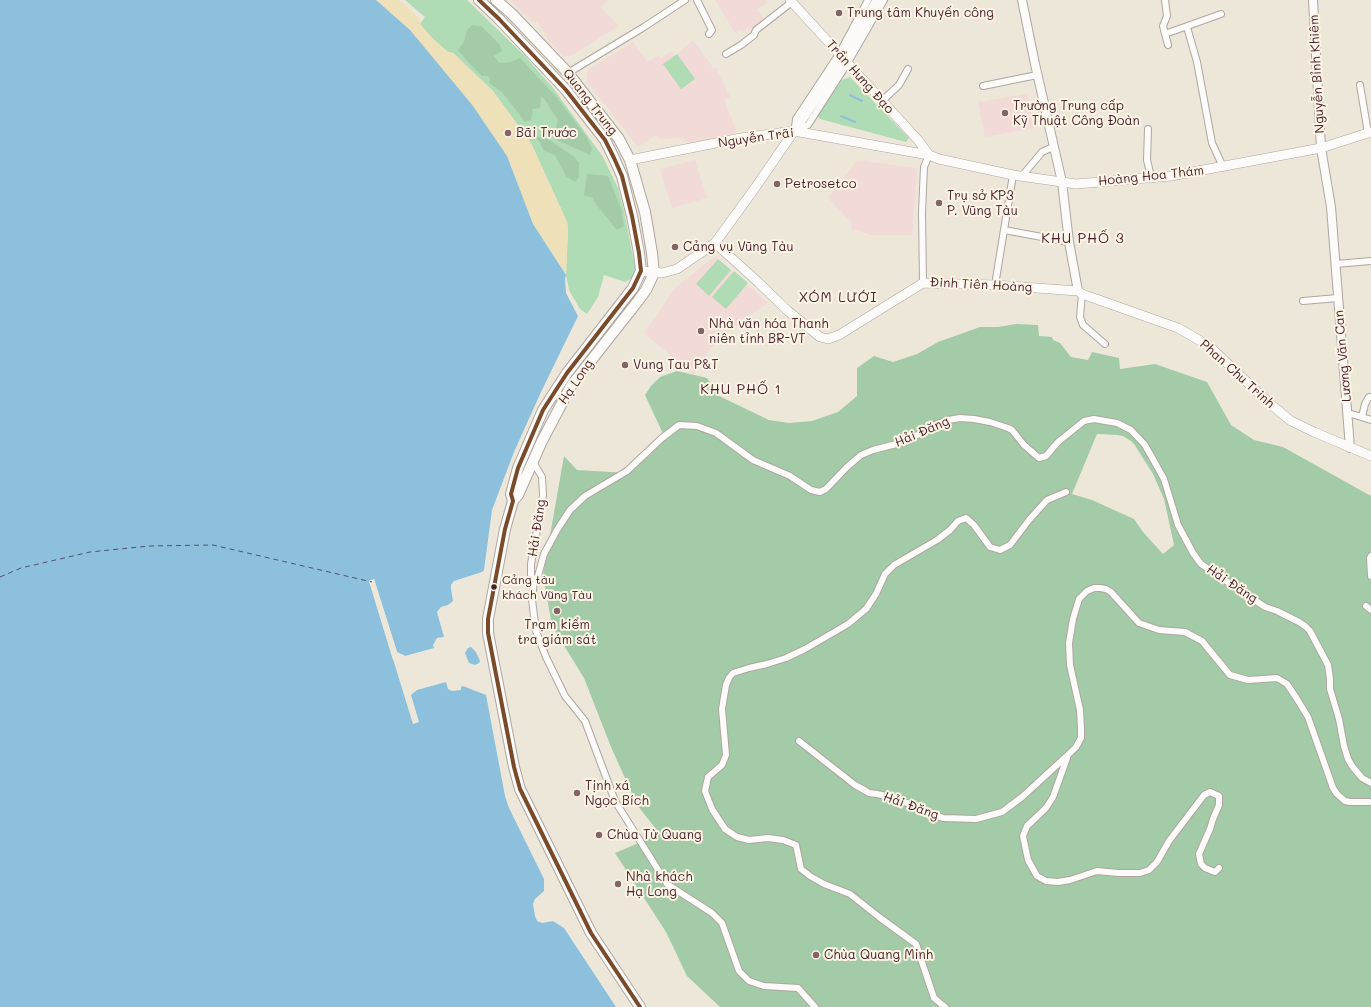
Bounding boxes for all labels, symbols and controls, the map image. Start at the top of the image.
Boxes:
place label: Trung tâm Khuyến công [847,5,994,21]
marker: Trung tâm Khuyến công [834,8,844,18]
street label: Nguyễn Bỉnh Khiêm [1306,14,1328,134]
street label: Trần Hưng Đạo [823,37,897,117]
street label: Quang Trung [559,66,621,138]
place label: Trường Trung cấp Kỹ Thuật Công Đoàn [1013,98,1140,129]
marker: Trường Trung cấp Kỹ Thuật Công Đoàn [1000,108,1010,118]
place label: Bãi Trước [516,125,577,141]
street label: Nguyễn Trãi [717,125,795,151]
marker: Bãi Trước [503,128,513,138]
street label: Hoàng Hoa Thám [1097,163,1205,189]
place label: Petrosetco [785,176,856,192]
marker: Petrosetco [772,179,782,189]
place label: Trụ sở KP3 P. Vũng Tàu [947,188,1018,219]
marker: Trụ sở KP3 P. Vũng Tàu [934,198,944,208]
district label: KHU PHỐ 3 [1041,231,1125,247]
place label: Cảng vụ Vũng Tàu [683,239,794,255]
marker: Cảng vụ Vũng Tàu [670,242,680,252]
street label: Đinh Tiên Hoàng [929,275,1033,295]
district label: XÓM LƯỚI [799,290,877,306]
street label: Lương Văn Can [1331,310,1355,402]
place label: Nhà văn hóa Thanh niên tỉnh BR-VT [709,316,829,347]
marker: Nhà văn hóa Thanh niên tỉnh BR-VT [696,326,706,336]
street label: Phan Chu Trinh [1197,336,1277,412]
street label: Hạ Long [555,357,597,407]
place label: Vung Tau P&T [633,357,719,373]
marker: Vung Tau P&T [620,360,630,370]
district label: KHU PHỐ 1 [700,382,782,398]
street label: Hải Đăng [892,414,952,450]
street label: Hải Đăng [525,498,549,558]
street label: Hải Đăng [1204,561,1260,607]
place label: Cảng tàu khách Vũng Tàu [502,573,592,601]
marker: Cảng tàu khách Vũng Tàu [489,582,499,592]
marker: Trạm kiểm tra giám sát [552,606,562,616]
place label: Trạm kiểm tra giám sát [518,617,596,648]
place label: Tịnh xá Ngọc Bích [585,778,649,809]
marker: Tịnh xá Ngọc Bích [572,788,582,798]
street label: Hải Đăng [881,789,941,823]
place label: Chùa Từ Quang [607,827,702,843]
marker: Chùa Từ Quang [594,830,604,840]
place label: Nhà khách Hạ Long [626,869,692,900]
marker: Nhà khách Hạ Long [613,879,623,889]
place label: Chùa Quang Minh [824,947,933,963]
marker: Chùa Quang Minh [811,950,821,960]

